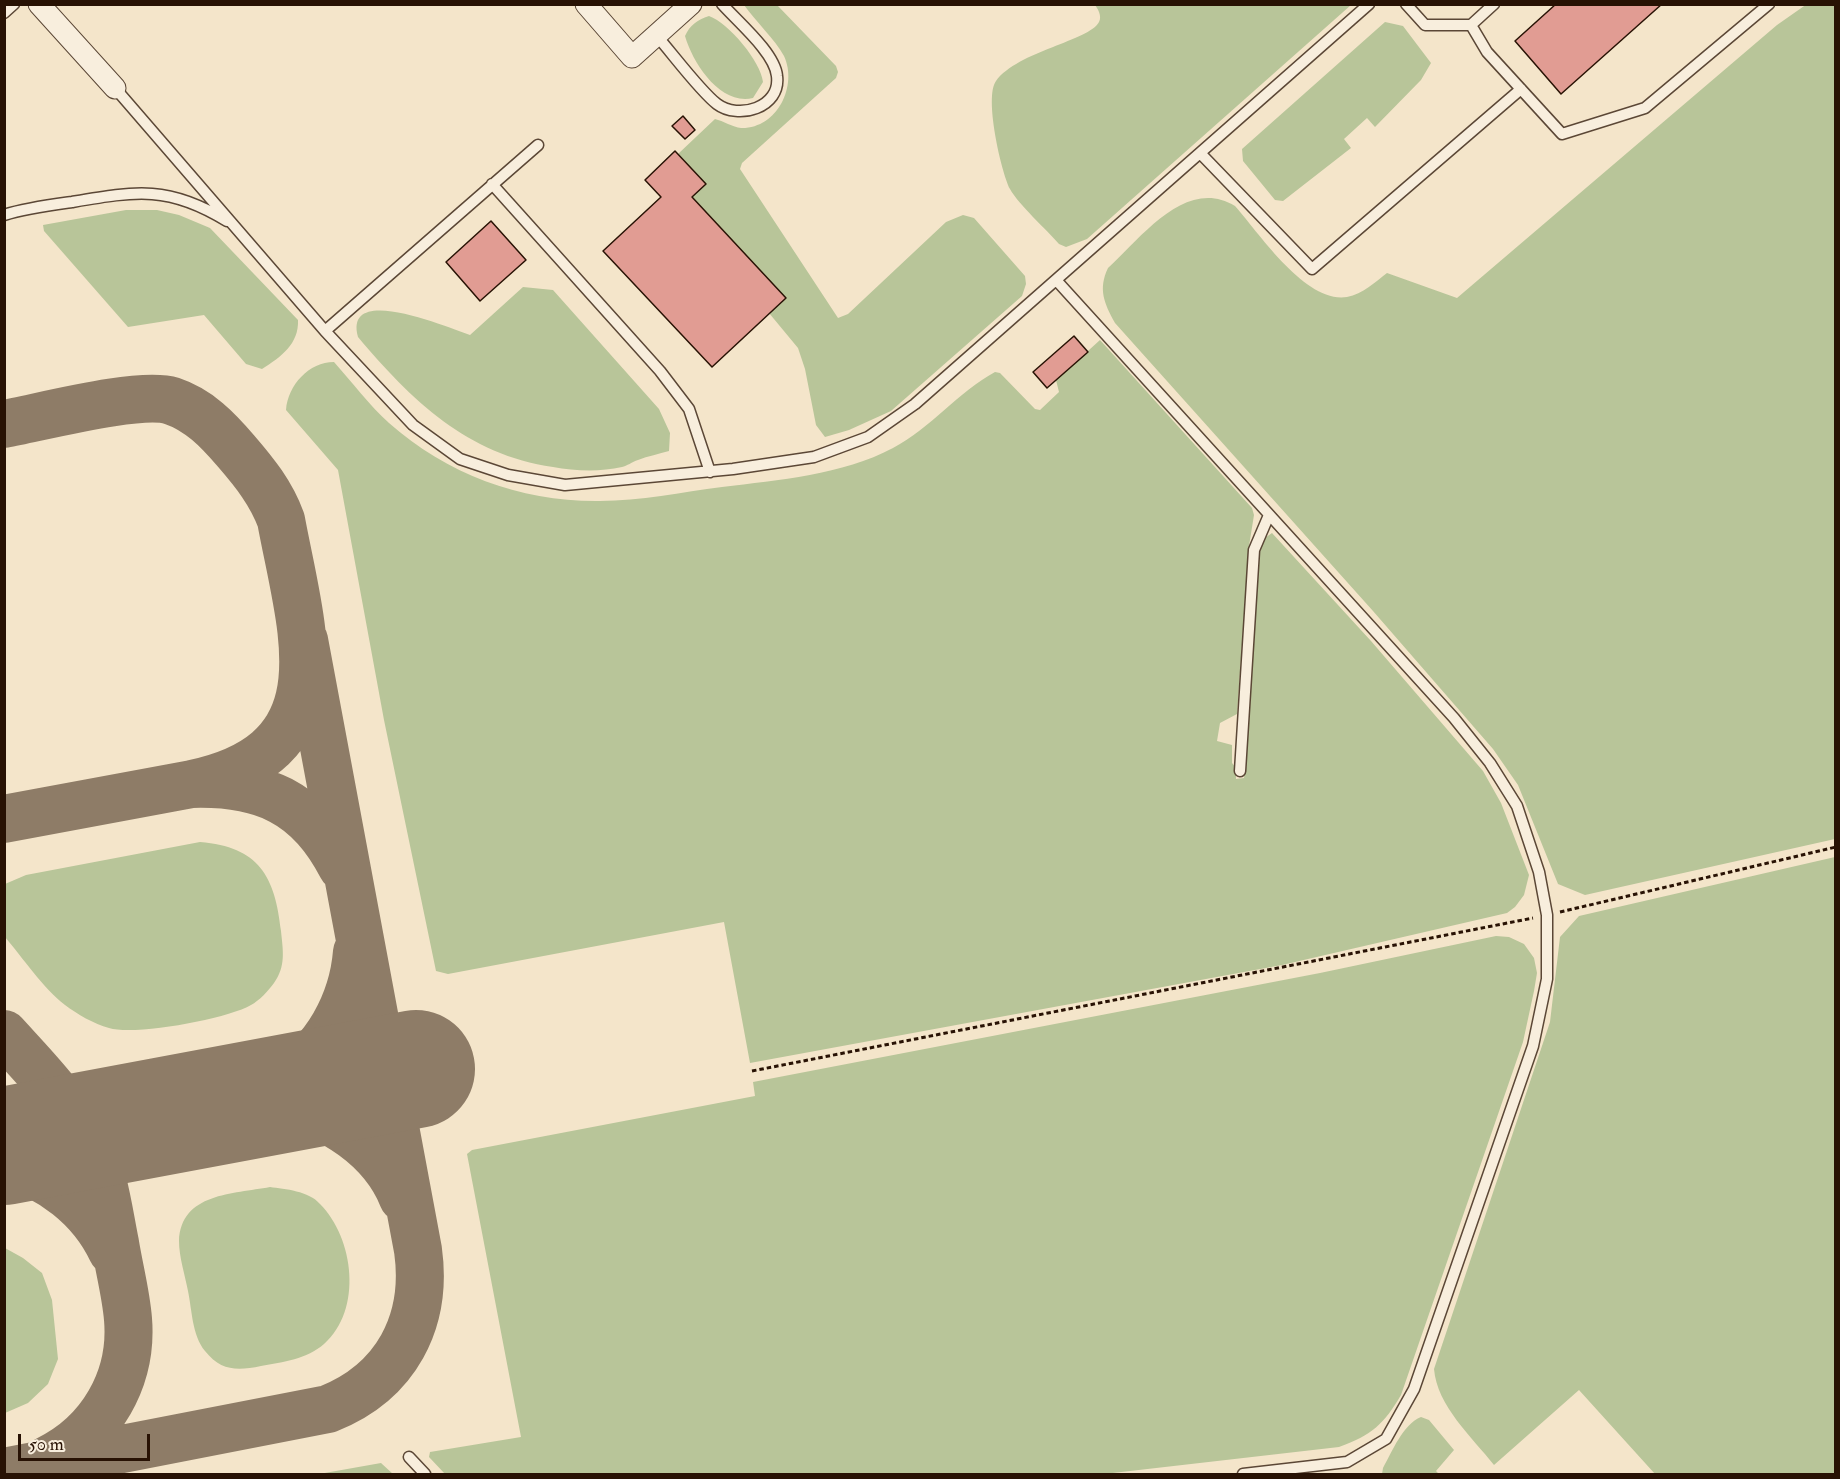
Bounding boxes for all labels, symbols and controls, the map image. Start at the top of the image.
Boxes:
scale bar [21,1422,153,1460]
text: 50 m [29,1433,64,1456]

